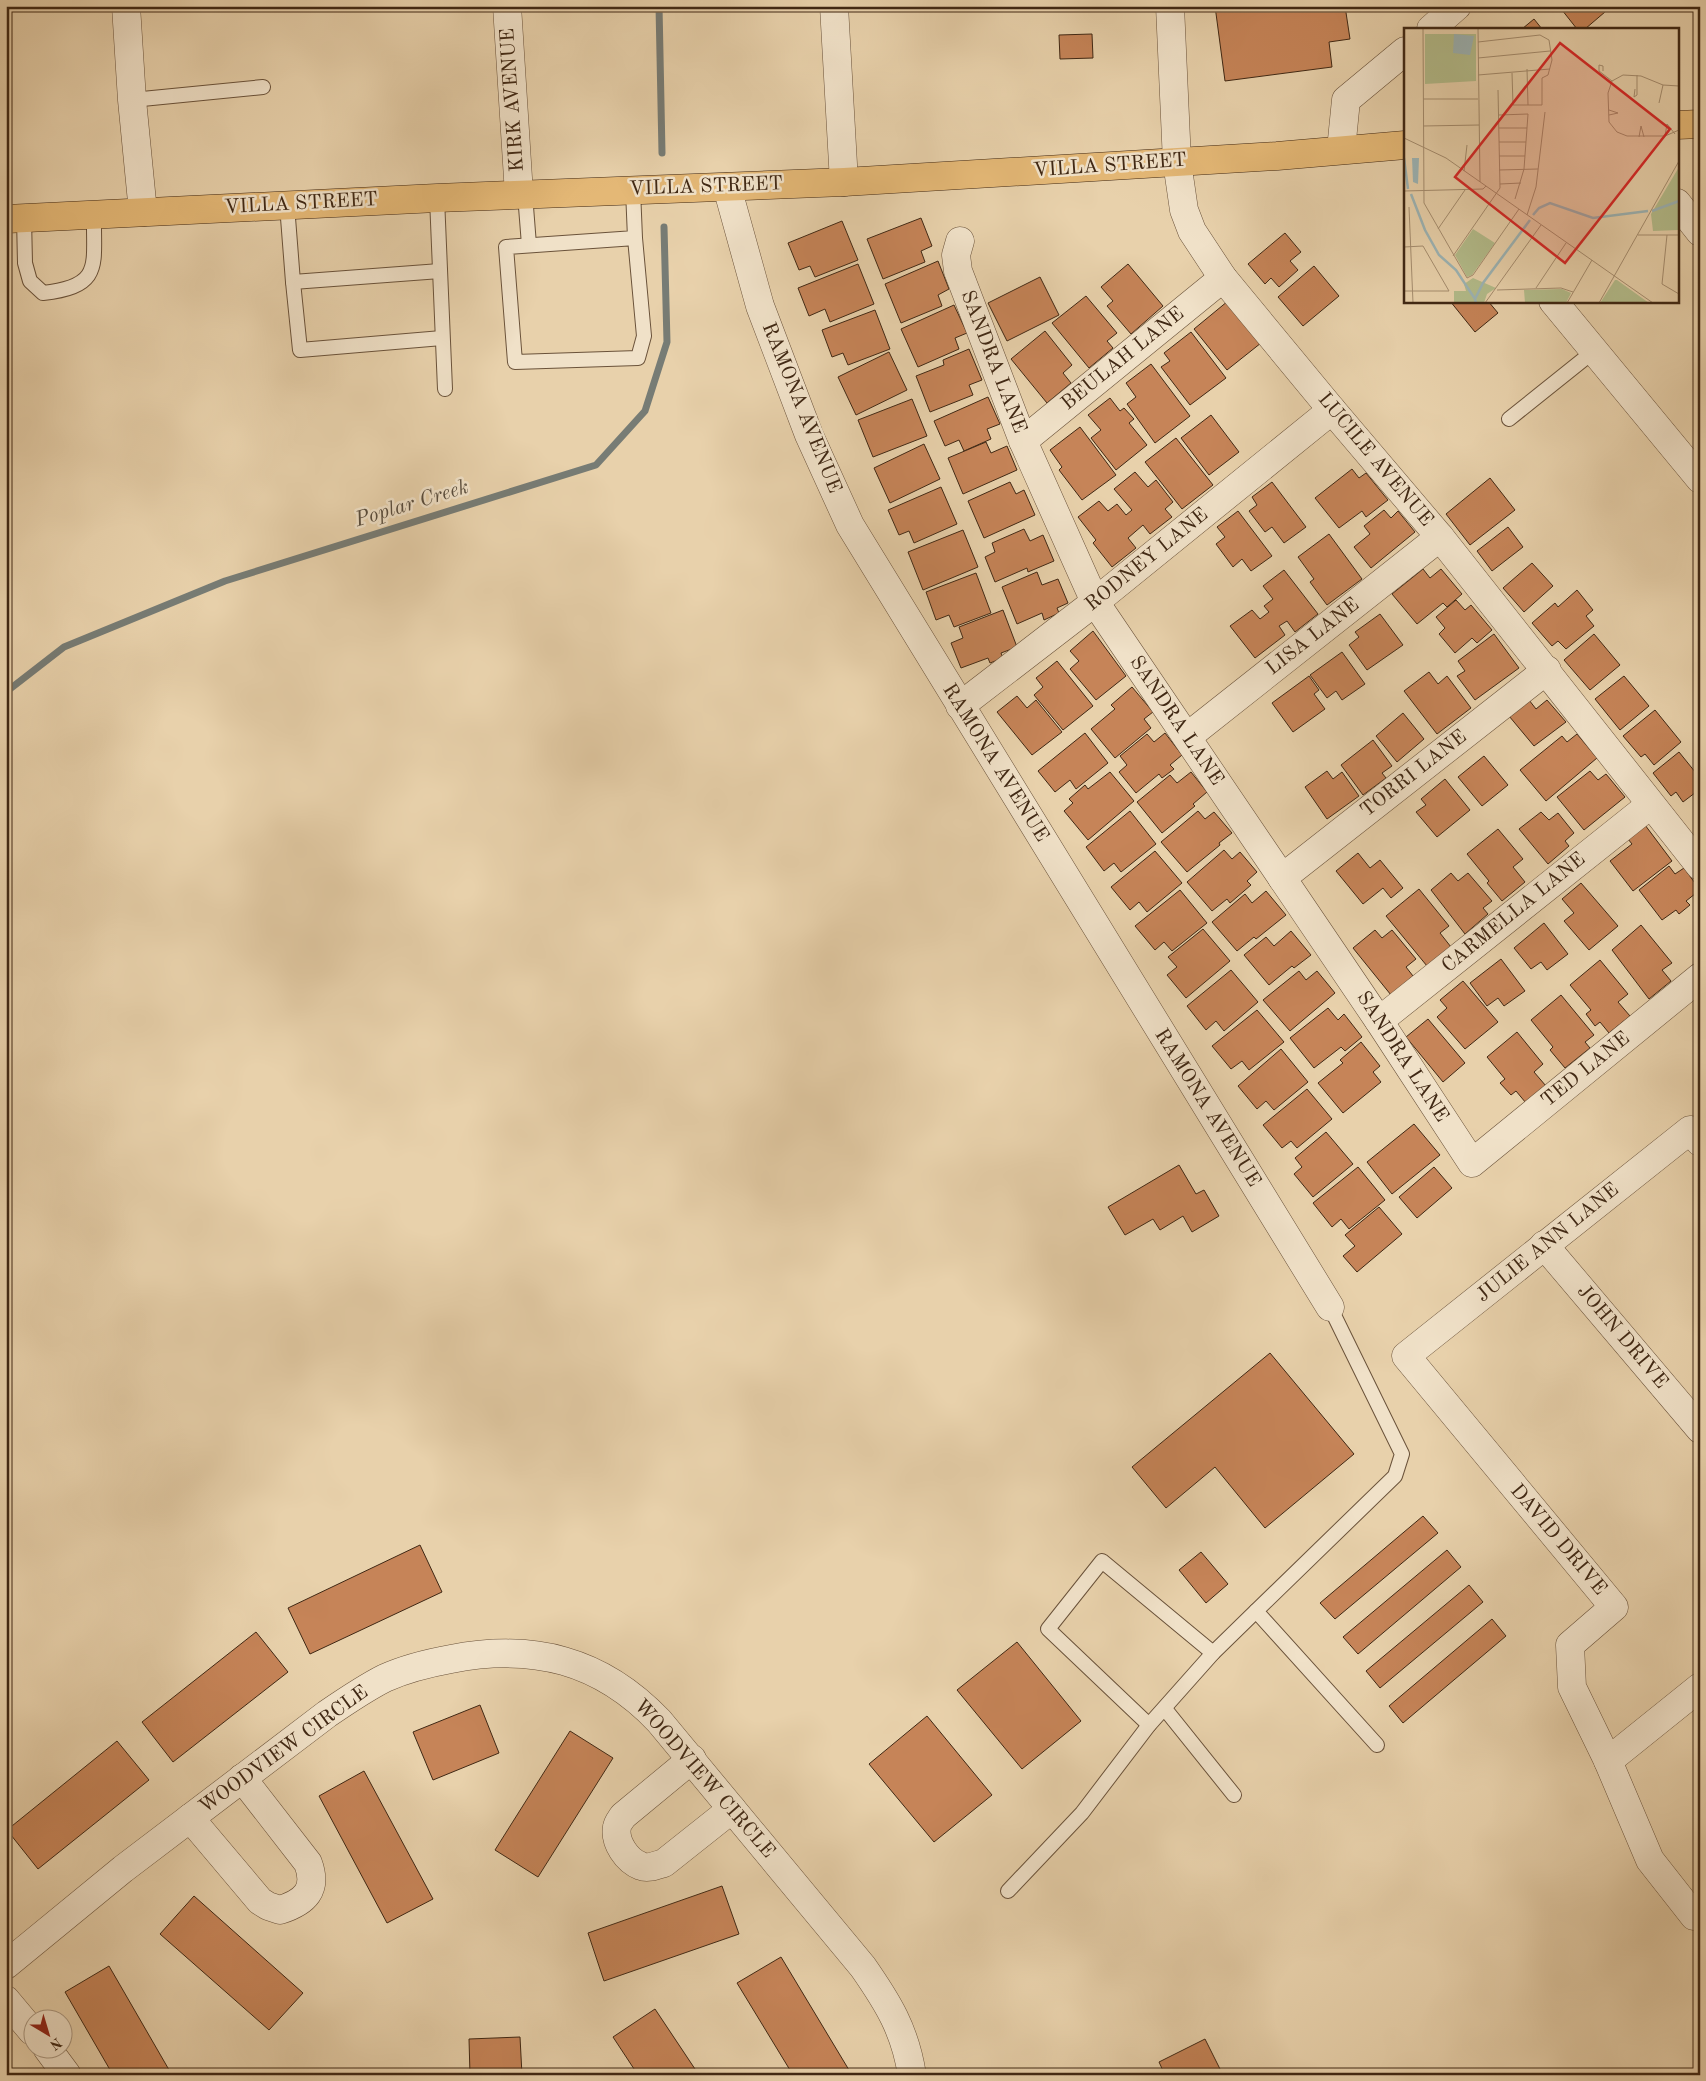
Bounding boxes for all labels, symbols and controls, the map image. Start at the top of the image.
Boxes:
street label: KIRK AVENUE [498,27,528,173]
inset map [1404,28,1678,302]
street label: VILLA STREET [1033,151,1187,181]
street label: VILLA STREET [629,174,783,200]
street label: VILLA STREET [224,190,378,218]
street label: SANDRA LANE [957,288,1029,436]
street label: BEULAH LANE [1058,304,1188,414]
street label: RAMONA AVENUE [758,320,844,496]
street label: LUCILE AVENUE [1314,389,1436,531]
water label: Poplar Creek [352,477,471,532]
street label: RODNEY LANE [1082,505,1212,615]
street label: LISA LANE [1263,595,1363,679]
street label: SANDRA LANE [1125,653,1227,789]
street label: RAMONA AVENUE [938,681,1052,845]
street label: TORRI LANE [1357,727,1471,821]
street label: CARMELLA LANE [1439,849,1589,977]
street label: SANDRA LANE [1352,988,1452,1126]
street label: RAMONA AVENUE [1150,1026,1264,1190]
street label: TED LANE [1538,1029,1634,1111]
street label: JULIE ANN LANE [1473,1180,1623,1306]
street label: JOHN DRIVE [1573,1281,1671,1393]
street label: DAVID DRIVE [1506,1481,1610,1599]
street label: WOODVIEW CIRCLE [196,1682,372,1818]
street label: WOODVIEW CIRCLE [630,1696,778,1862]
north arrow [22,2008,72,2058]
text: N [47,2035,64,2052]

